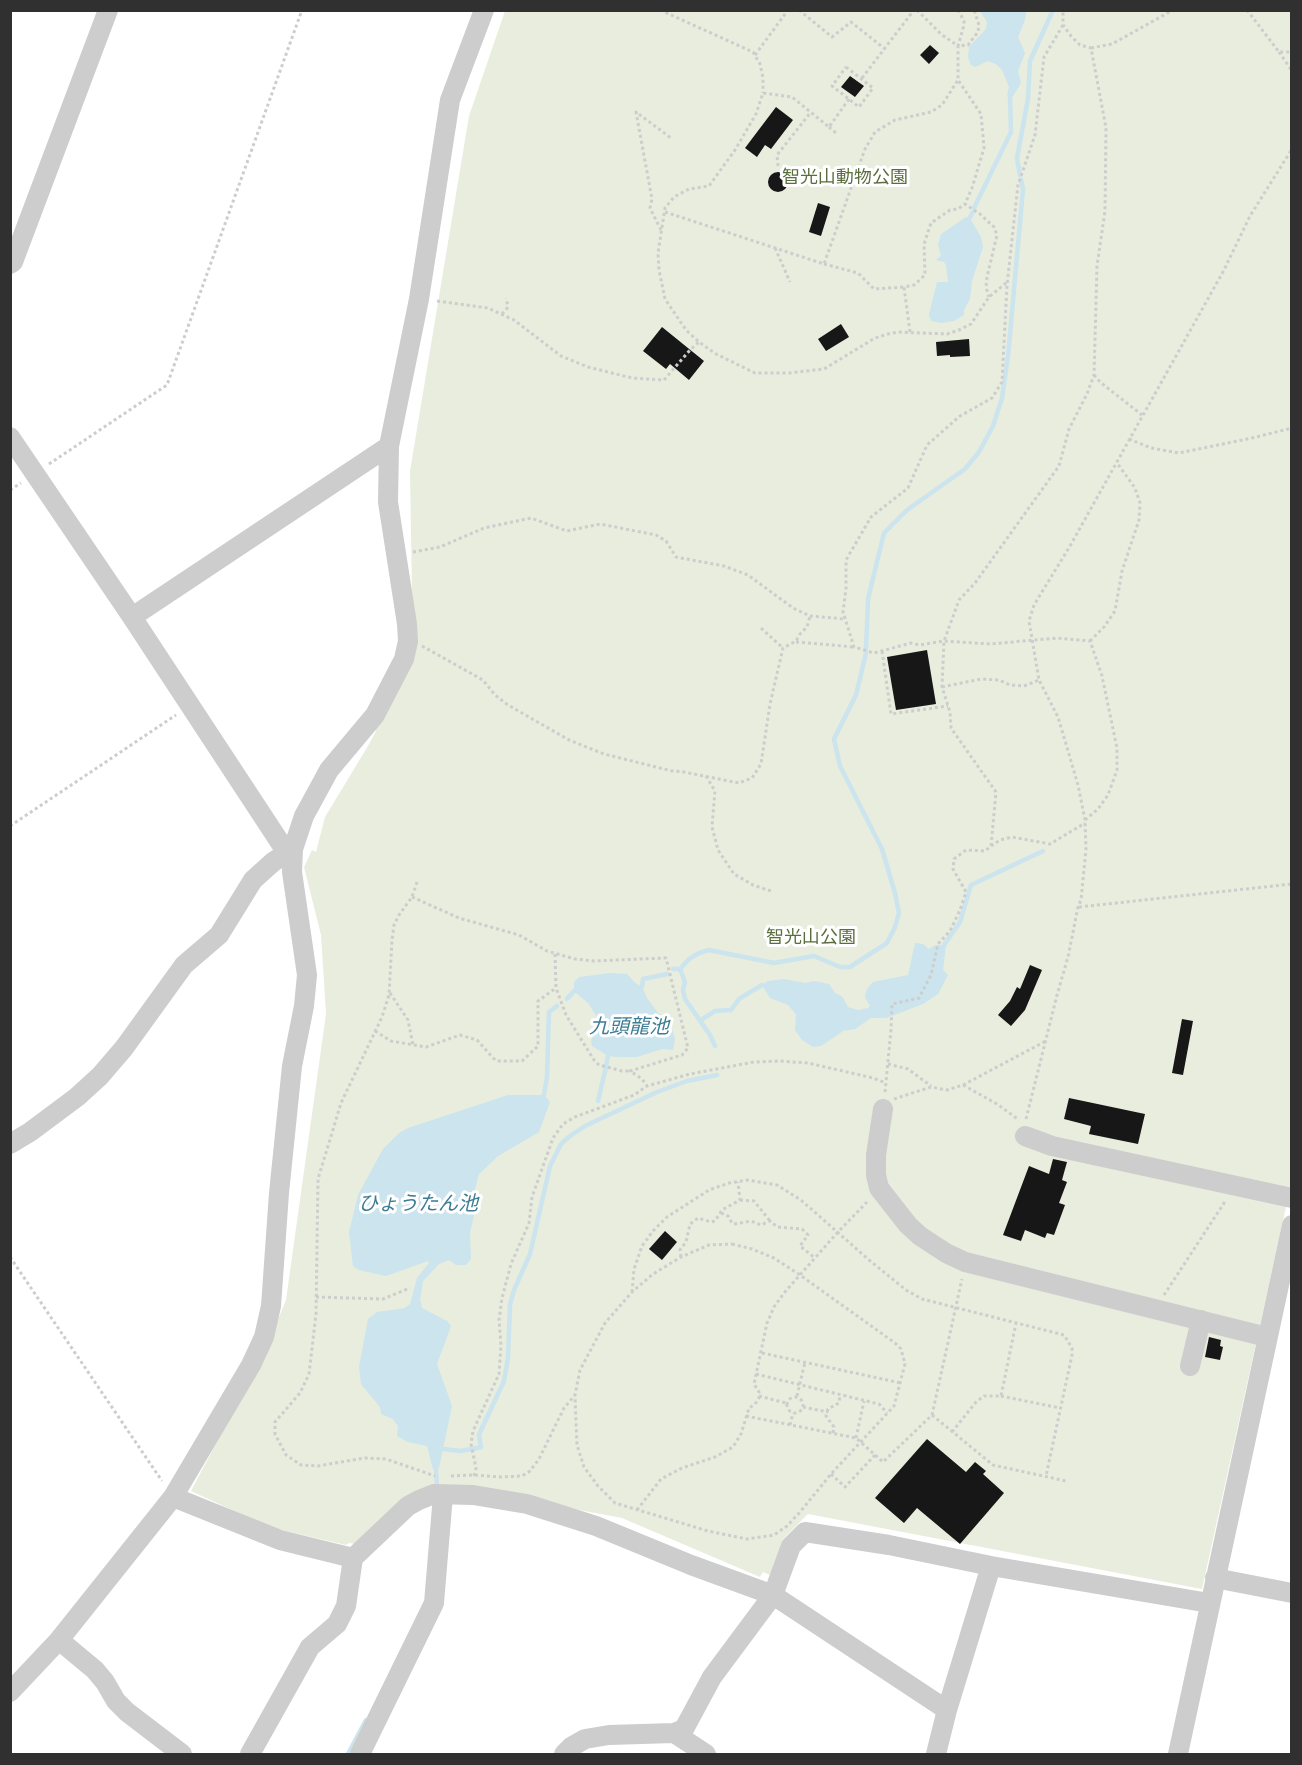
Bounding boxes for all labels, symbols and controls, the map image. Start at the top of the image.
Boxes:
park label: 智光山動物公園 [782,166,908,188]
park label: 智光山公園 [766,926,856,948]
water label: 九頭龍池 [589,1014,669,1038]
water label: ひょうたん池 [358,1191,478,1215]

